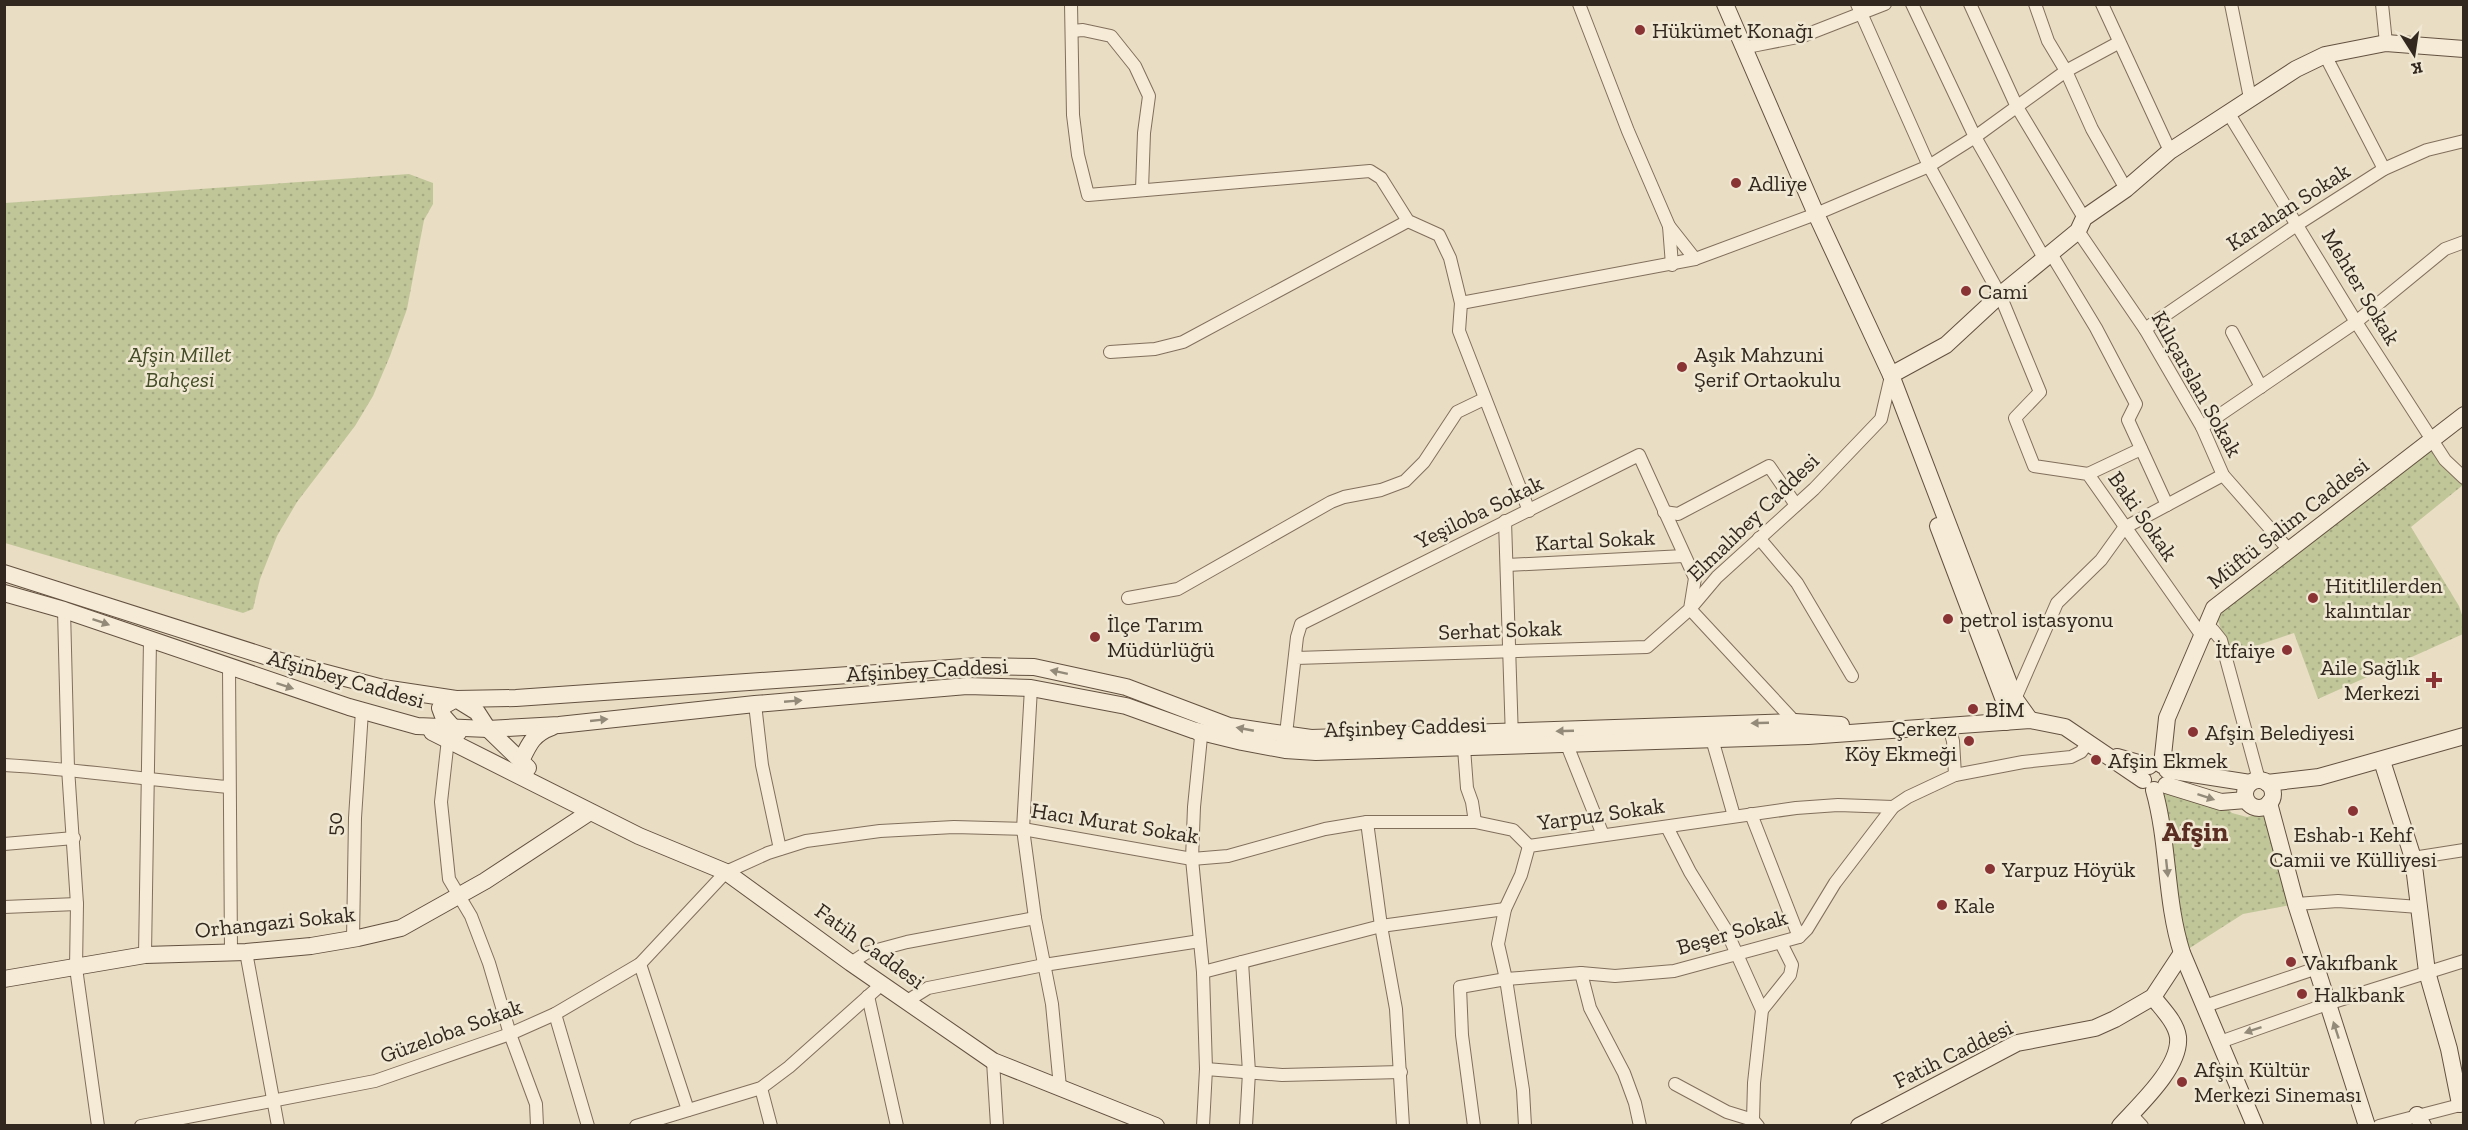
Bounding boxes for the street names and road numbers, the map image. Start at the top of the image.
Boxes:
street label: Karahan Sokak [2221,157,2355,257]
street label: Mehter Sokak [2316,224,2406,350]
street label: Kılıçarslan Sokak [2146,306,2248,462]
street label: Elmalıbey Caddesi [1681,447,1825,587]
street label: Müftü Salim Caddesi [2202,452,2374,594]
street label: Baki Sokak [2102,466,2184,566]
street label: Yeşiloba Sokak [1410,469,1548,555]
street label: Kartal Sokak [1534,523,1656,557]
street label: Serhat Sokak [1438,614,1563,646]
street label: Afşinbey Caddesi [264,644,428,714]
street label: Afşinbey Caddesi [845,652,1009,688]
street label: Afşinbey Caddesi [1323,711,1487,743]
street label: Yarpuz Sokak [1535,792,1667,836]
street label: Hacı Murat Sokak [1029,796,1201,850]
street label: 50 [320,811,348,837]
street label: Fatih Caddesi [810,897,930,995]
street label: Orhangazi Sokak [193,900,357,944]
street label: Beşer Sokak [1673,903,1791,961]
street label: Güzeloba Sokak [376,993,526,1069]
street label: Fatih Caddesi [1889,1014,2017,1094]

